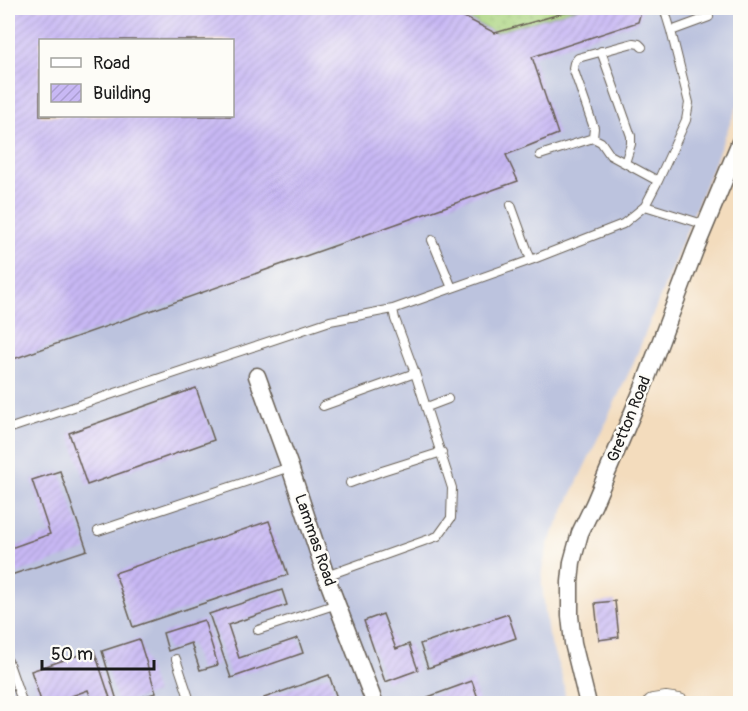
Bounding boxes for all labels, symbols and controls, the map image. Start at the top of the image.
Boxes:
legend [39,39,234,117]
text: Road [93,52,130,75]
text: Building [93,82,151,105]
street label: Gretton Road [603,373,655,465]
street label: Lammas Road [290,491,340,589]
scale bar [42,633,154,671]
text: 50 m [51,643,93,666]

